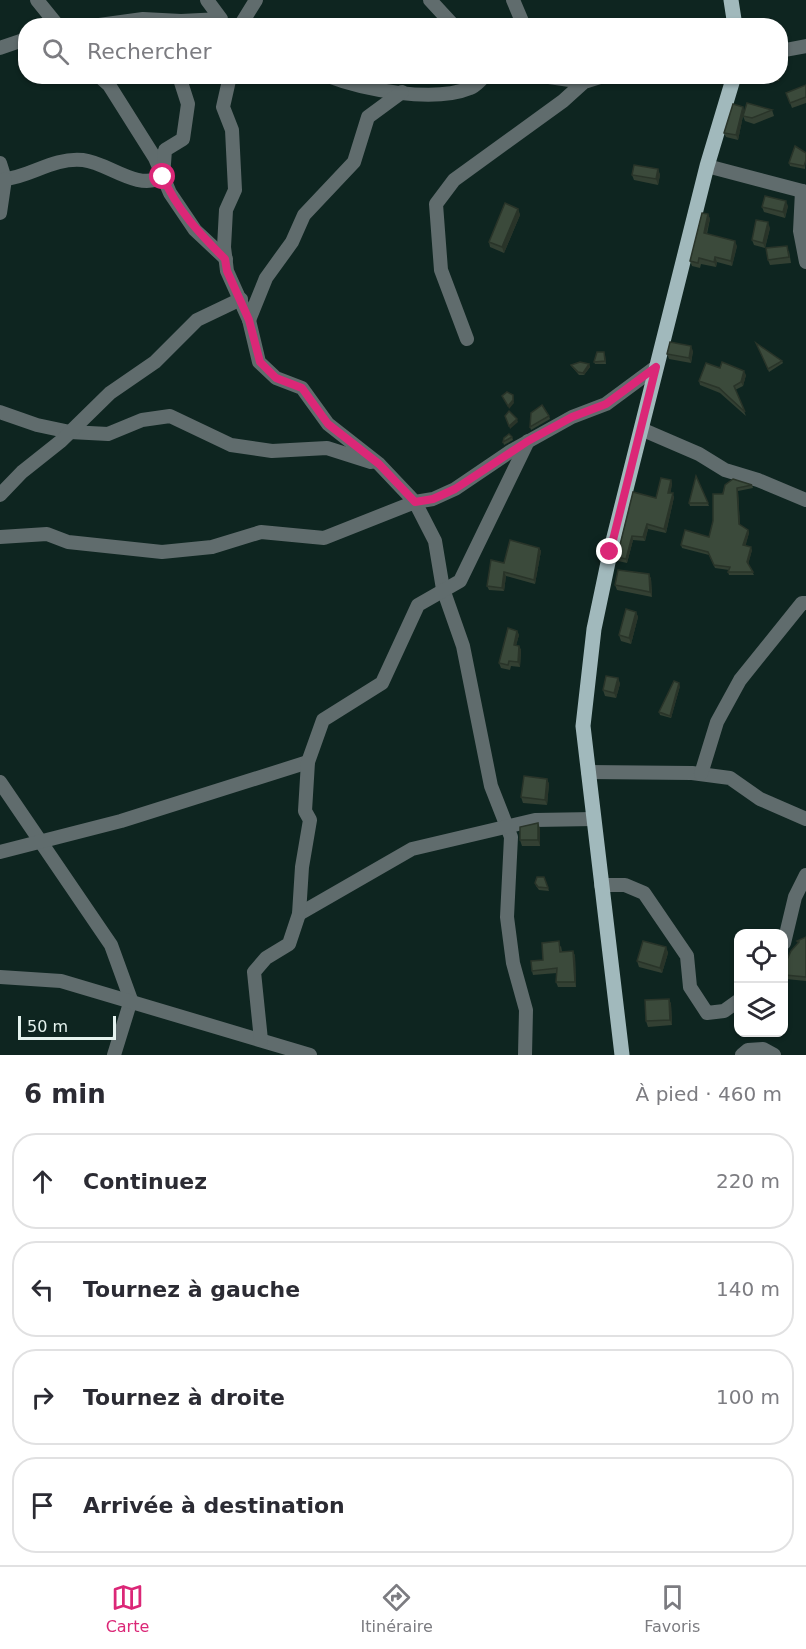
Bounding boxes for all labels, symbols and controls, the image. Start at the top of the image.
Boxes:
search box [18,18,788,84]
icon: search [39,35,72,68]
text: Rechercher [87,39,212,64]
route start [149,163,175,189]
route end [596,538,622,564]
map controls [734,929,788,1037]
button: locate [734,929,788,983]
button: layers [734,983,788,1037]
scale bar [18,1013,116,1040]
text: 50 m [27,1017,68,1036]
text: 6 min [24,1079,106,1109]
text: À pied · 460 m [636,1082,782,1106]
icon: ahead [26,1165,59,1198]
text: Continuez [83,1169,207,1194]
text: 220 m [716,1169,780,1193]
icon: left [26,1273,59,1306]
text: Tournez à gauche [83,1277,300,1302]
text: 140 m [716,1277,780,1301]
icon: right [26,1381,59,1414]
text: Tournez à droite [83,1385,285,1410]
text: 100 m [716,1385,780,1409]
icon: arrive [26,1489,59,1522]
text: Arrivée à destination [83,1493,345,1518]
tab: Carte [106,1581,149,1636]
tab: Itinéraire [361,1581,433,1636]
tab: Favoris [644,1581,700,1636]

